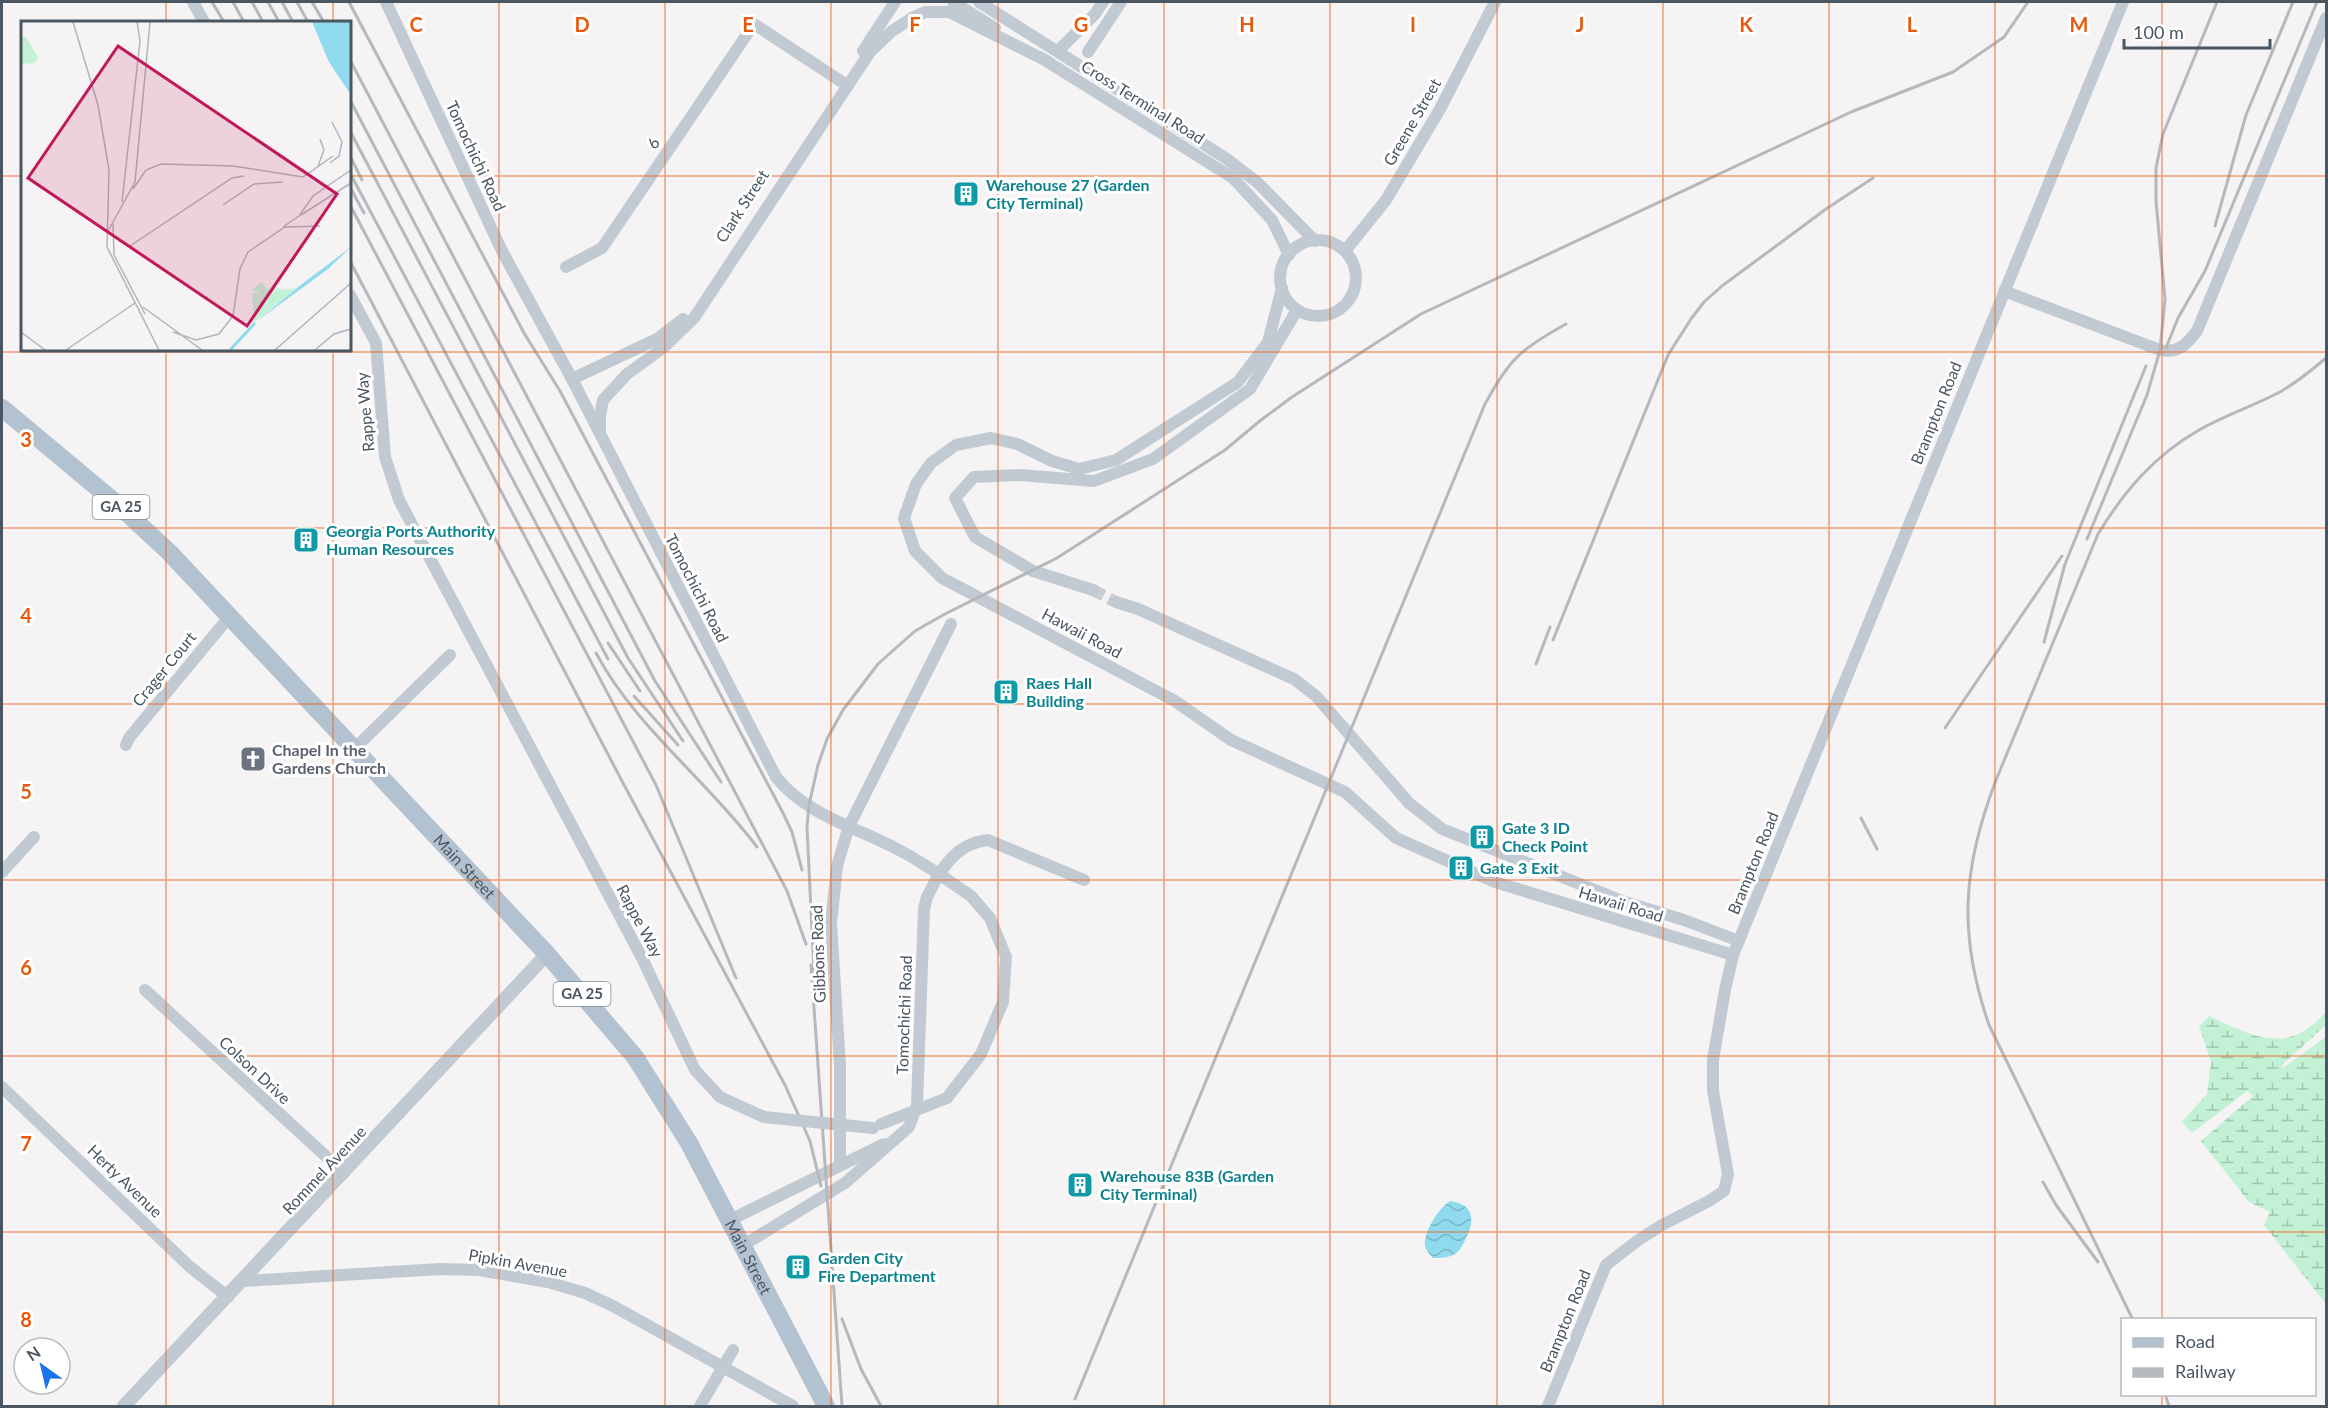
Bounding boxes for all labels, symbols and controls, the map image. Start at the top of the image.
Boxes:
text: C [409,12,423,36]
text: D [574,12,590,36]
text: E [742,12,754,36]
text: F [909,12,921,36]
text: G [1074,12,1088,36]
text: H [1239,12,1255,36]
text: I [1410,12,1416,36]
text: J [1576,12,1584,36]
text: K [1739,12,1753,36]
text: L [1907,12,1918,36]
text: M [2070,12,2088,36]
scale bar [2124,12,2270,50]
inset map [21,21,351,351]
text: 100 m [2133,21,2184,43]
street label: Cross Terminal Road [1078,56,1208,147]
street label: Greene Street [1379,75,1444,169]
street label: Tomochichi Road [443,98,510,214]
street label: 6 [642,134,663,152]
street label: Clark Street [711,166,772,246]
place label: Warehouse 27 (Garden City Terminal) [986,175,1150,212]
building icon: Warehouse 27 (Garden City Terminal) [951,179,981,209]
street label: Brampton Road [1906,359,1965,467]
street label: Rappe Way [351,371,377,453]
text: 3 [20,427,32,451]
road number: GA 25 [92,495,150,519]
place label: Georgia Ports Authority Human Resources [326,521,496,558]
building icon: Georgia Ports Authority Human Resources [291,525,321,555]
street label: Tomochichi Road [662,530,733,645]
text: 4 [20,603,32,627]
street label: Hawaii Road [1039,604,1125,662]
street label: Crager Court [128,627,200,710]
place label: Raes Hall Building [1026,673,1092,710]
building icon: Raes Hall Building [991,677,1021,707]
place label: Chapel In the Gardens Church [272,740,386,777]
church icon: Chapel In the Gardens Church [238,744,268,774]
text: 5 [20,779,32,803]
street label: Brampton Road [1723,809,1782,917]
place label: Gate 3 ID Check Point [1502,818,1588,855]
building icon: Gate 3 ID Check Point [1467,822,1497,852]
street label: Main Street [430,830,500,902]
building icon: Gate 3 Exit [1446,853,1476,883]
place label: Gate 3 Exit [1480,858,1559,877]
street label: Rappe Way [613,881,668,961]
street label: Hawaii Road [1576,882,1666,925]
street label: Gibbons Road [806,905,829,1003]
text: 6 [20,955,32,979]
street label: Tomochichi Road [892,955,915,1075]
road number: GA 25 [554,982,610,1006]
street label: Colson Drive [216,1032,295,1107]
street label: Rommel Avenue [278,1122,369,1218]
text: 7 [20,1131,32,1155]
street label: Herty Avenue [84,1140,167,1221]
place label: Warehouse 83B (Garden City Terminal) [1100,1166,1274,1203]
building icon: Warehouse 83B (Garden City Terminal) [1065,1170,1095,1200]
street label: Main Street [722,1216,776,1298]
street label: Pipkin Avenue [467,1244,569,1281]
place label: Garden City Fire Department [818,1248,936,1285]
building icon: Garden City Fire Department [783,1252,813,1282]
street label: Brampton Road [1535,1267,1594,1375]
text: 8 [20,1307,32,1331]
legend [2121,1318,2316,1396]
text: Road [2175,1330,2215,1352]
north arrow [12,1336,72,1396]
text: N [23,1342,44,1364]
text: Railway [2175,1360,2236,1382]

